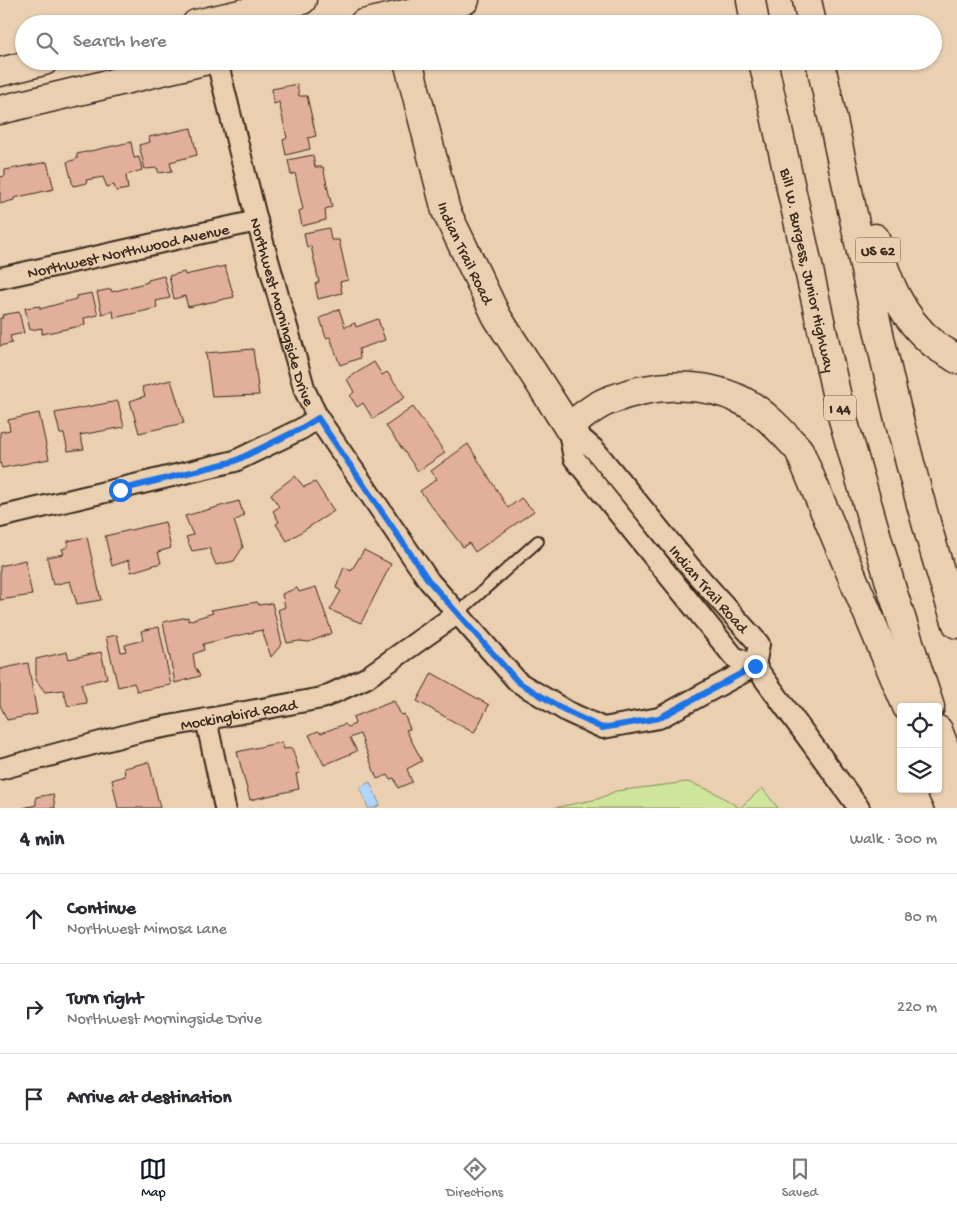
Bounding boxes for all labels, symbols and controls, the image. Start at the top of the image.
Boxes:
search box [15,15,942,70]
icon: search [33,29,61,57]
text: Search here [73,31,167,54]
street label: Bill W. Burgess, Junior Highway [774,166,837,375]
street label: Indian Trail Road [431,201,496,310]
street label: Northwest Morningside Drive [244,216,317,411]
street label: Northwest Northwood Avenue [26,221,232,285]
road number: US 62 [856,238,900,262]
road number: I 44 [824,396,856,420]
route start [109,479,132,502]
street label: Indian Trail Road [663,542,752,640]
route end [744,655,767,678]
street label: Mockingbird Road [179,697,300,737]
map controls [897,703,942,793]
button: locate [897,703,942,748]
button: layers [897,748,942,793]
text: 4 min [20,828,64,853]
text: Walk · 300 m [850,831,937,850]
text: Continue [67,898,136,921]
icon: ahead [20,905,48,933]
text: 80 m [904,909,937,928]
text: Northwest Mimosa Lane [67,921,227,940]
text: Turn right [67,988,143,1011]
icon: right [20,995,48,1023]
text: 220 m [897,999,937,1018]
text: Northwest Morningside Drive [67,1011,262,1030]
icon: arrive [20,1085,48,1113]
text: Arrive at destination [67,1087,231,1110]
tab: Map [139,1155,167,1202]
tab: Directions [446,1155,503,1202]
tab: Saved [782,1155,818,1202]

